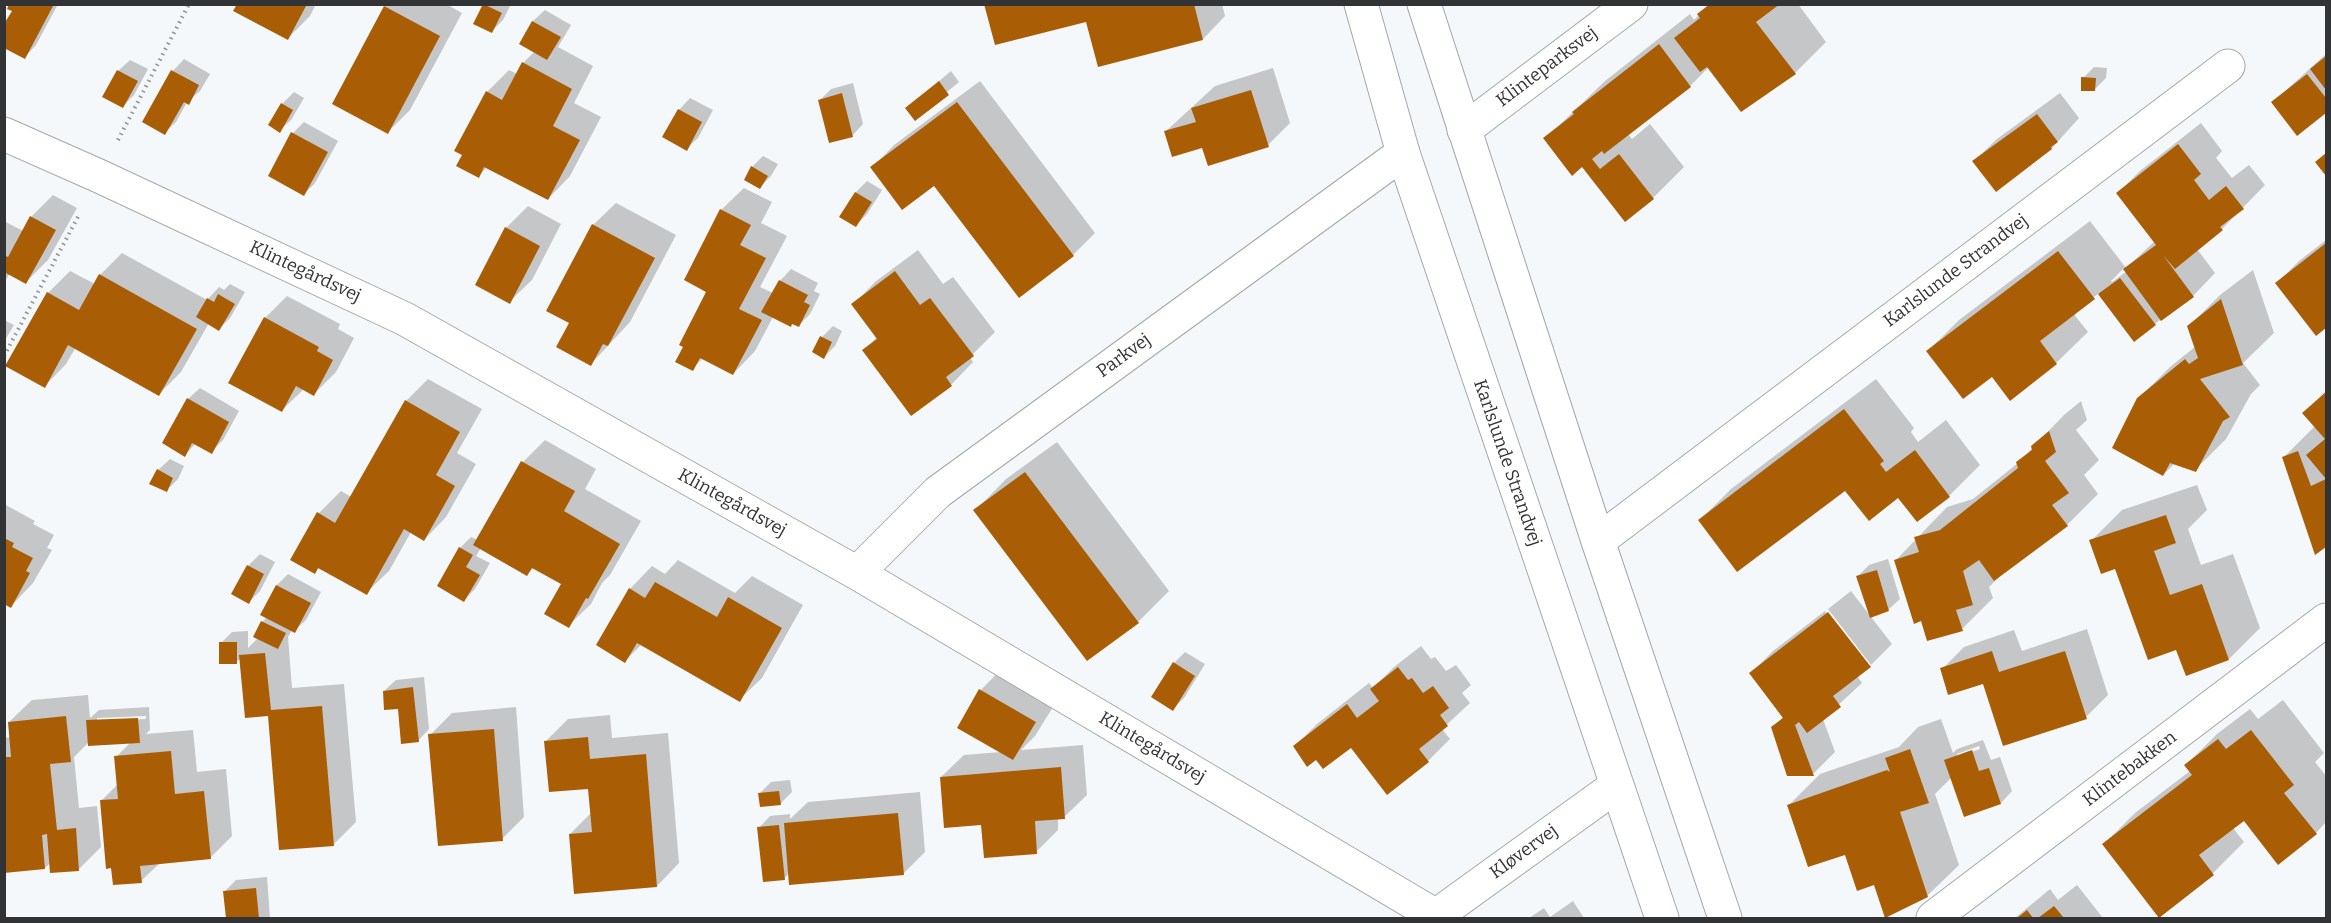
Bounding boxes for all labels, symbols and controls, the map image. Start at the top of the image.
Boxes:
street label: Klinteparksvej [1492,22,1602,112]
street label: Karlslunde Strandvej [1880,210,2032,332]
street label: Klintegårdsvej [246,237,364,307]
street label: Parkvej [1093,329,1155,383]
street label: Karlslunde Strandvej [1468,377,1546,549]
street label: Klintegårdsvej [674,464,790,542]
street label: Klintegårdsvej [1095,708,1209,788]
street label: Klintebakken [2079,727,2181,811]
street label: Kløvervej [1486,820,1562,884]

